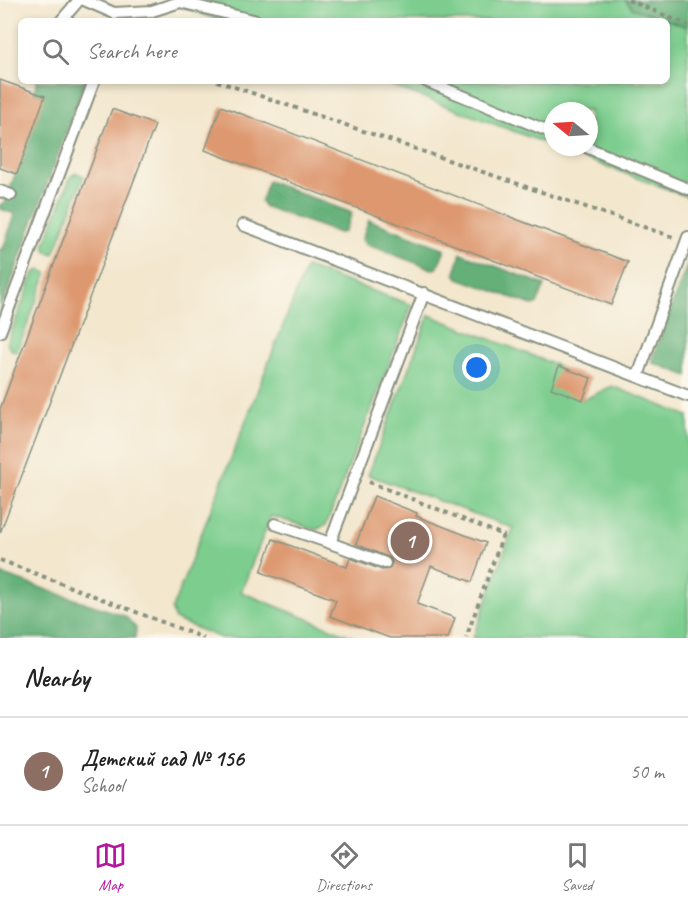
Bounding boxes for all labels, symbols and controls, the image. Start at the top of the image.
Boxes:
search box [18,18,670,84]
icon: search [39,35,72,68]
text: Search here [87,37,177,65]
north arrow [544,102,598,156]
your location [462,353,491,382]
pin: 1 [390,518,430,564]
text: Nearby [24,661,89,694]
text: Детский сад № 156 [81,745,244,773]
text: 1 [39,759,48,784]
text: 50 m [630,759,664,784]
text: School [81,773,124,798]
tab: Map [94,839,127,895]
tab: Directions [316,839,372,895]
tab: Saved [561,839,594,895]

